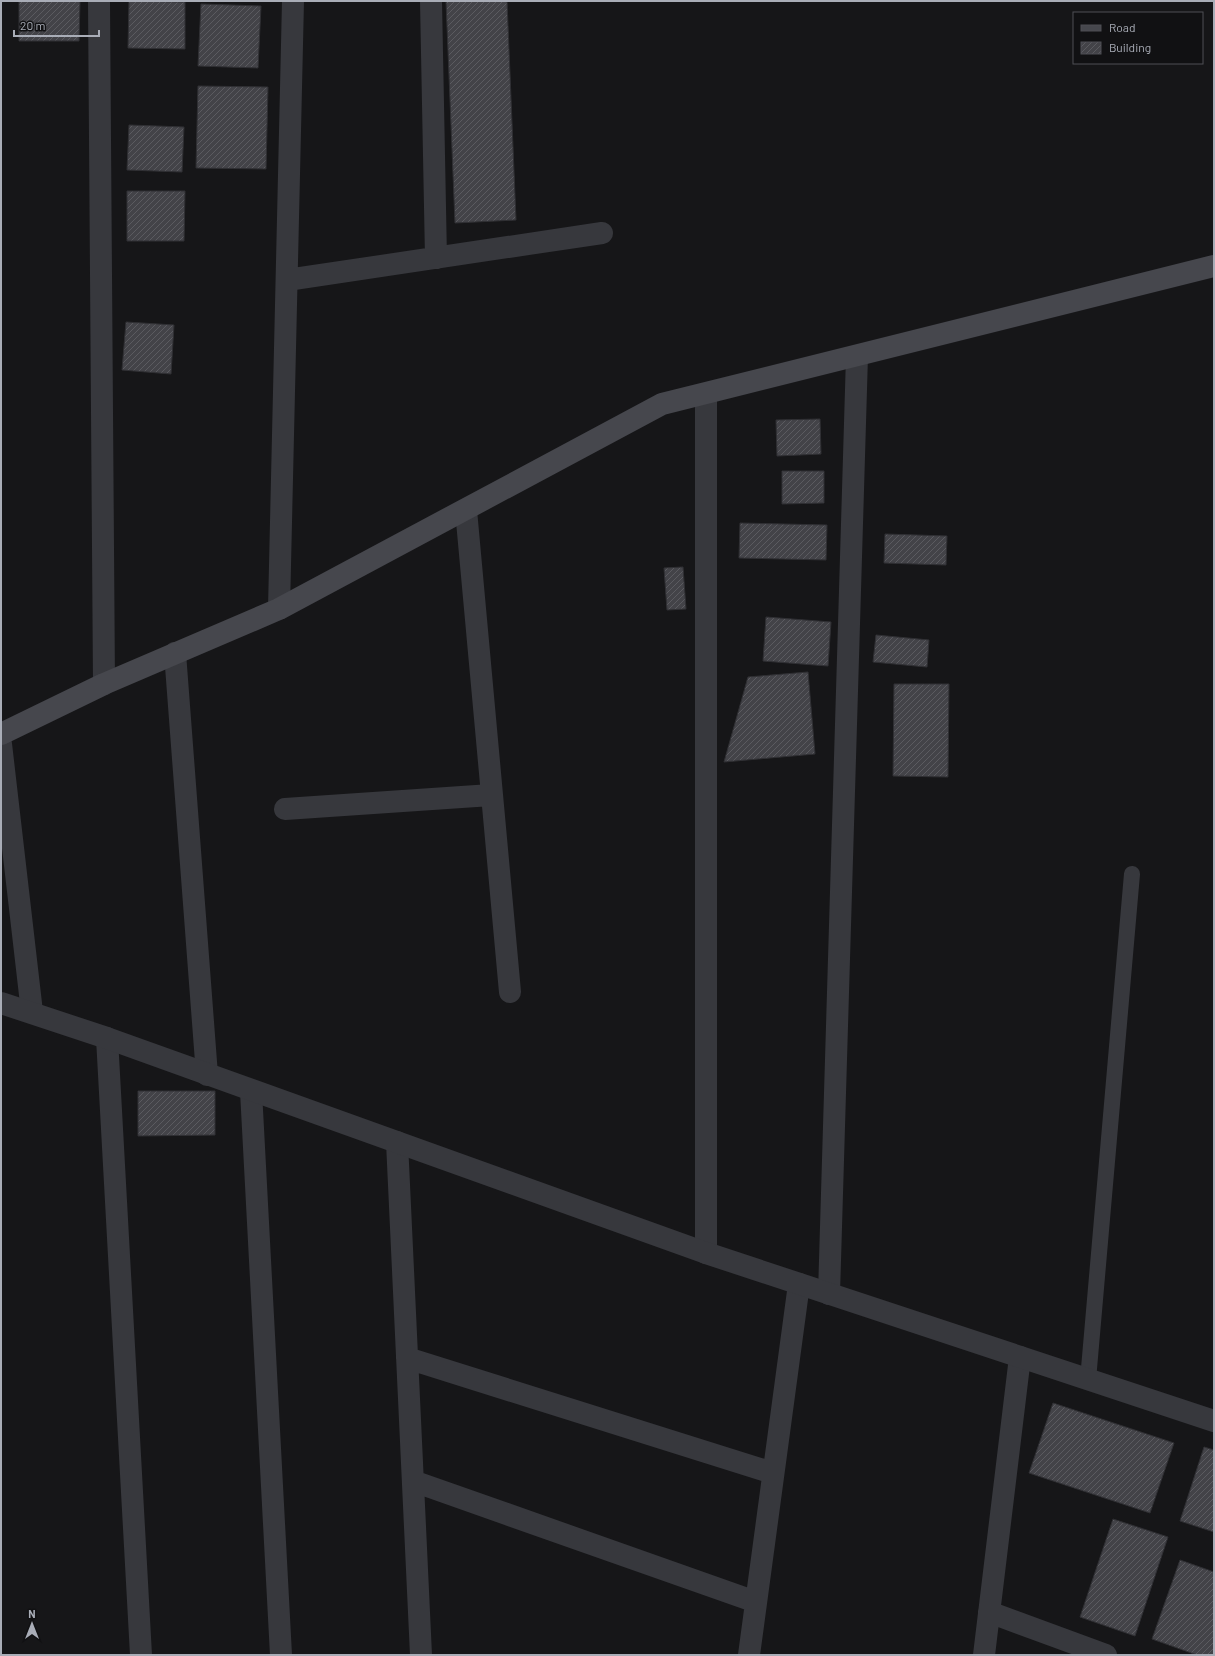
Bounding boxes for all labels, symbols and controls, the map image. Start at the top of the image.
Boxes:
scale bar [14,12,99,38]
legend [1073,12,1203,64]
text: 20 m [20,18,46,32]
text: Road [1109,20,1136,34]
text: Building [1109,40,1151,54]
north arrow [12,1604,52,1644]
text: N [28,1607,36,1620]

